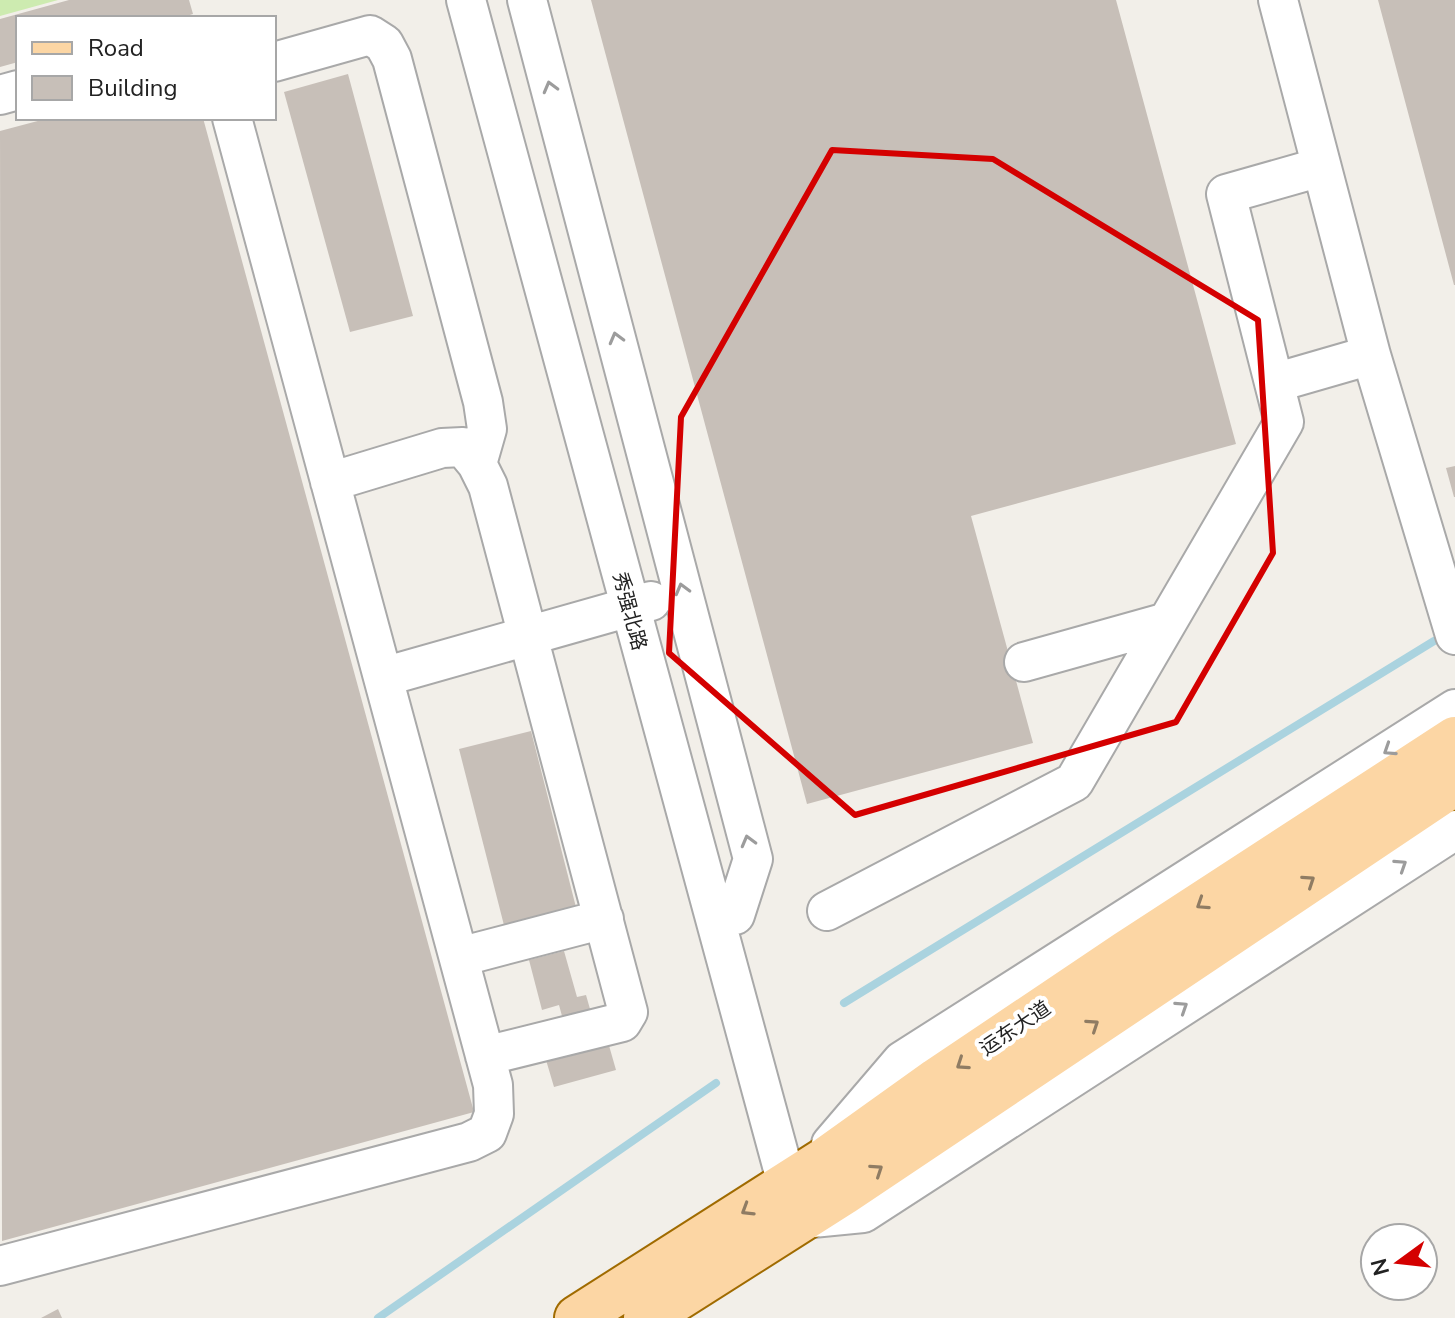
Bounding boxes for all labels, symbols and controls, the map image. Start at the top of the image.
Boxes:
legend [16,16,276,120]
text: Road [88,32,144,64]
text: Building [88,72,178,104]
one-way arrow [542,80,559,94]
one-way arrow [608,332,625,345]
street label: 秀强北路 [606,569,653,653]
one-way arrow [675,583,692,597]
one-way arrow [1383,741,1398,756]
one-way arrow [741,834,758,848]
one-way arrow [1392,860,1406,875]
one-way arrow [1300,875,1315,890]
one-way arrow [1196,894,1210,909]
street label: 运东大道 [975,995,1056,1062]
one-way arrow [1174,1001,1188,1016]
one-way arrow [1084,1020,1099,1035]
one-way arrow [956,1054,971,1069]
one-way arrow [868,1165,883,1180]
one-way arrow [741,1200,756,1215]
north arrow [1359,1222,1439,1302]
text: N [1364,1255,1397,1279]

